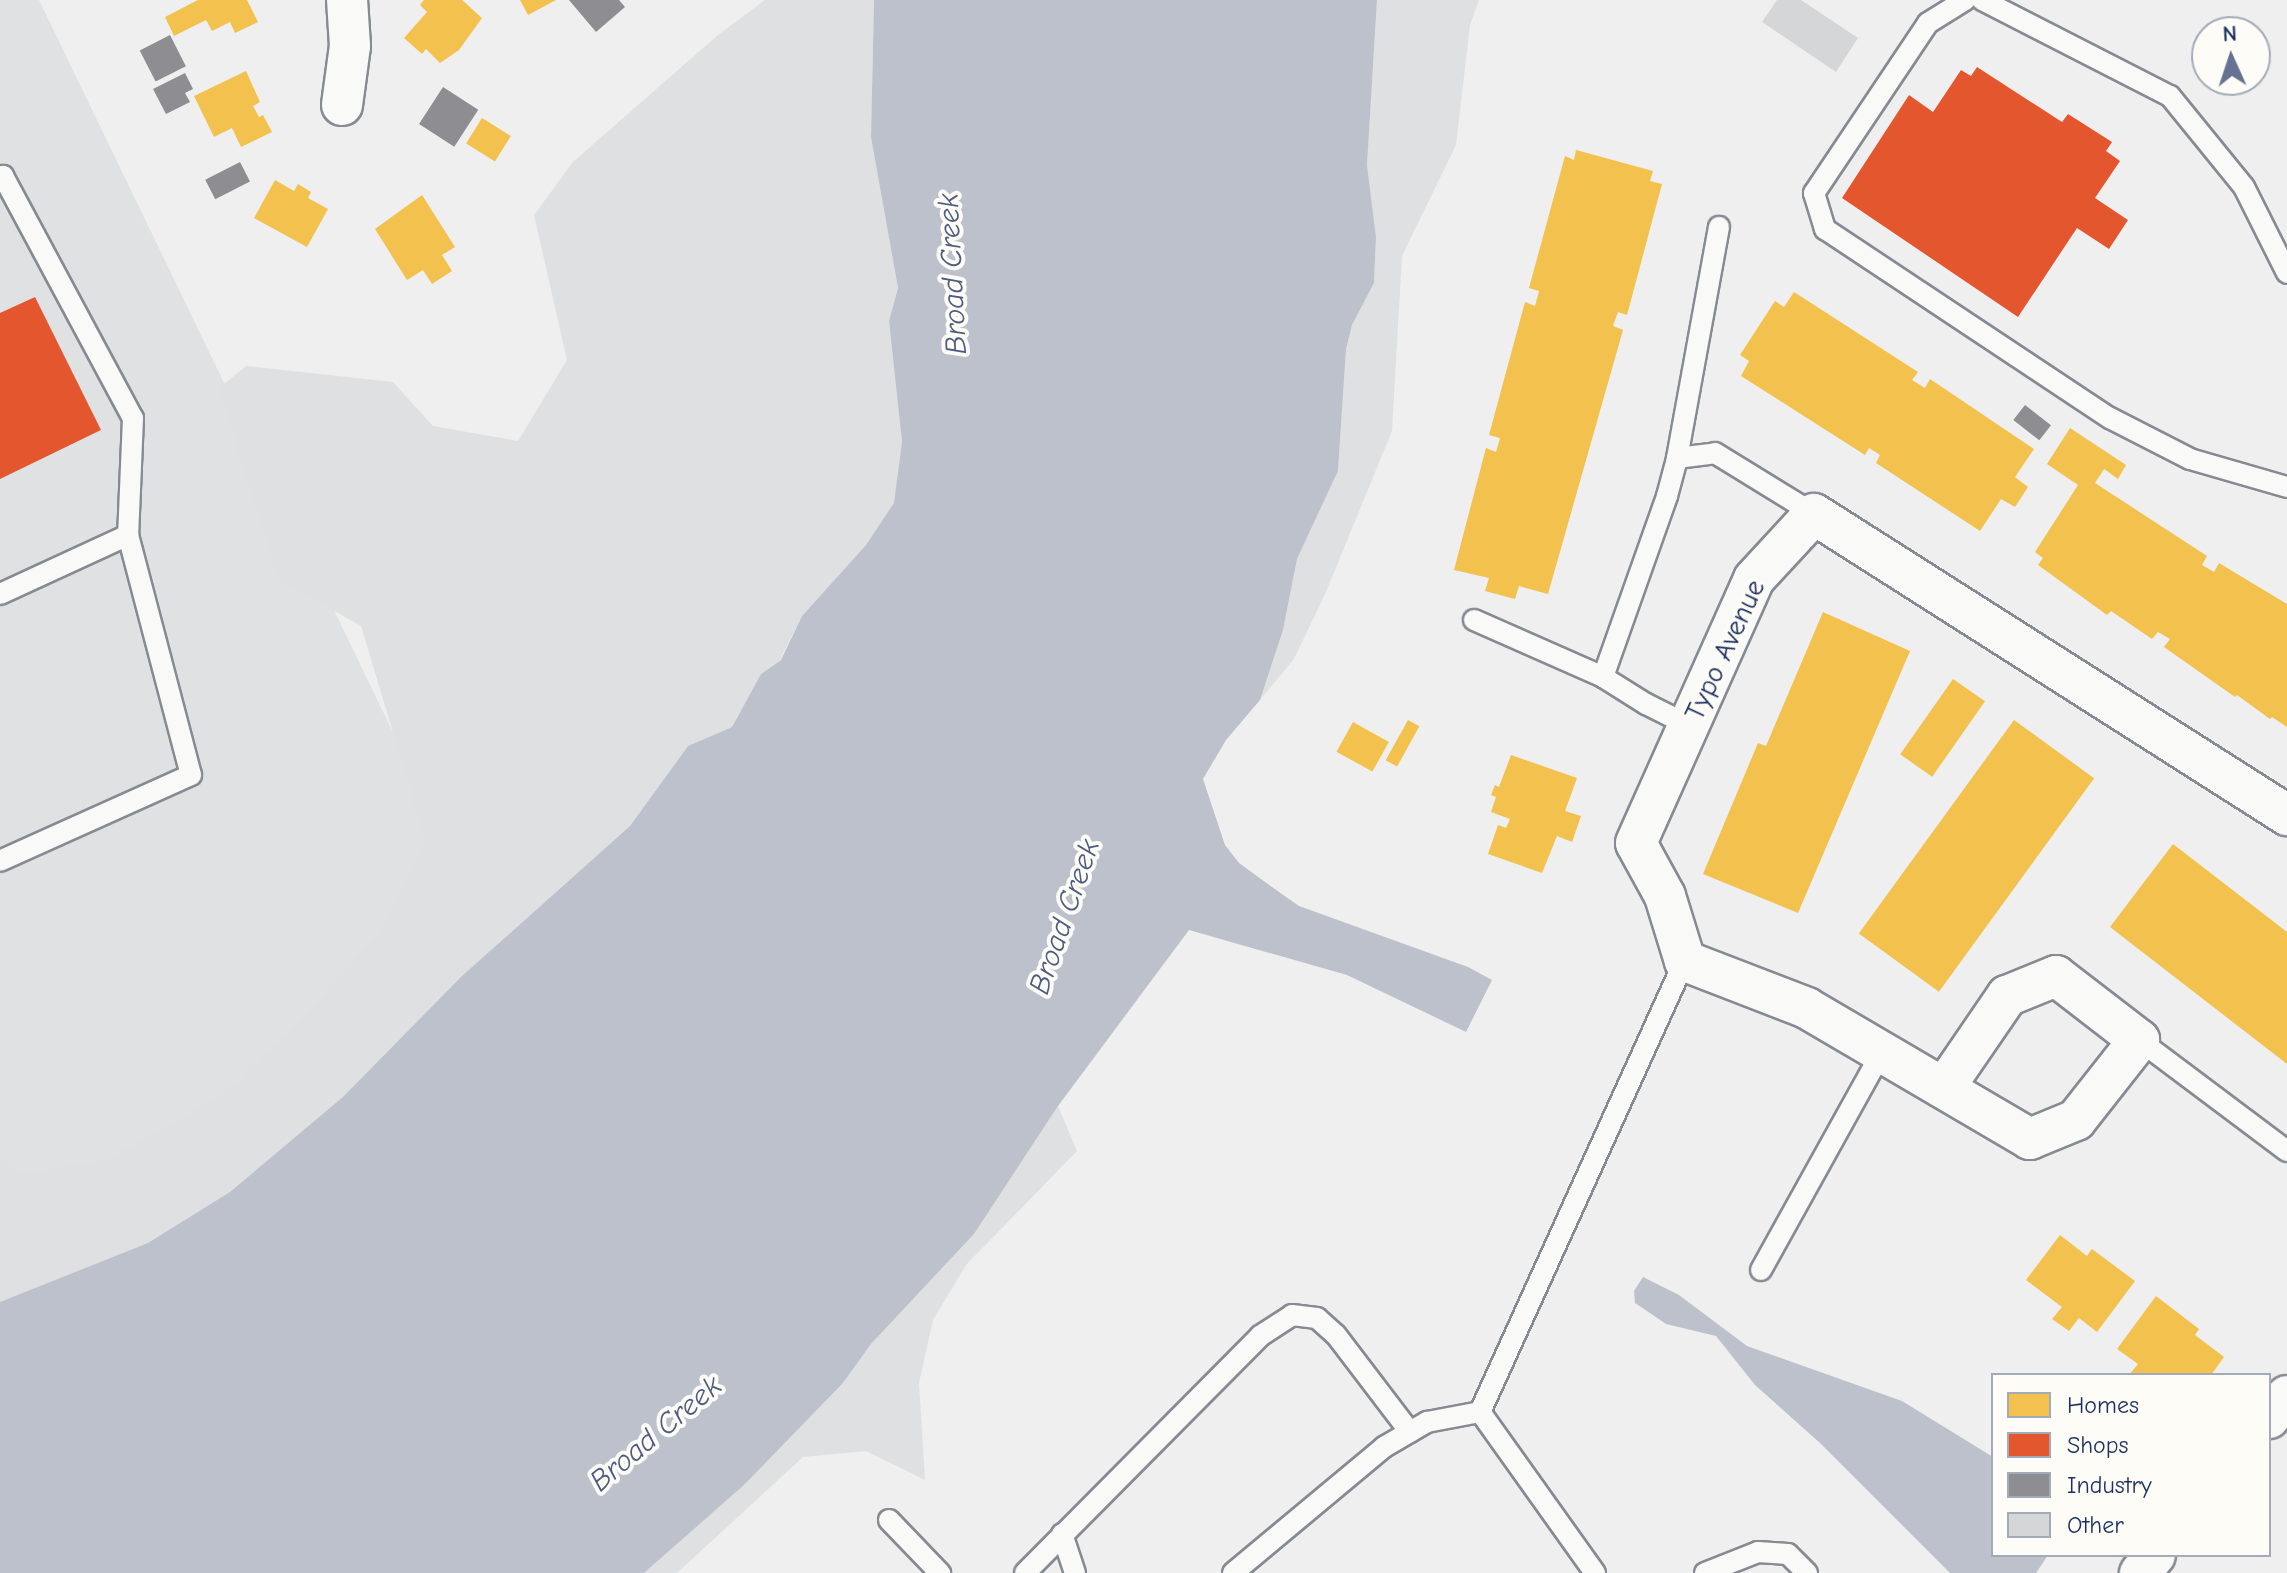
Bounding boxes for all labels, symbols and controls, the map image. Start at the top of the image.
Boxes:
north arrow [2191,16,2271,96]
text: N [2222,21,2238,47]
water label: Broad Creek [931,193,975,355]
street label: Typo Avenue [1678,574,1772,726]
water label: Broad Creek [1022,835,1108,999]
water label: Broad Creek [583,1368,729,1500]
legend [1991,1373,2271,1557]
text: Homes [2067,1391,2139,1419]
text: Shops [2067,1431,2128,1459]
text: Industry [2067,1471,2152,1499]
text: Other [2067,1511,2124,1539]

